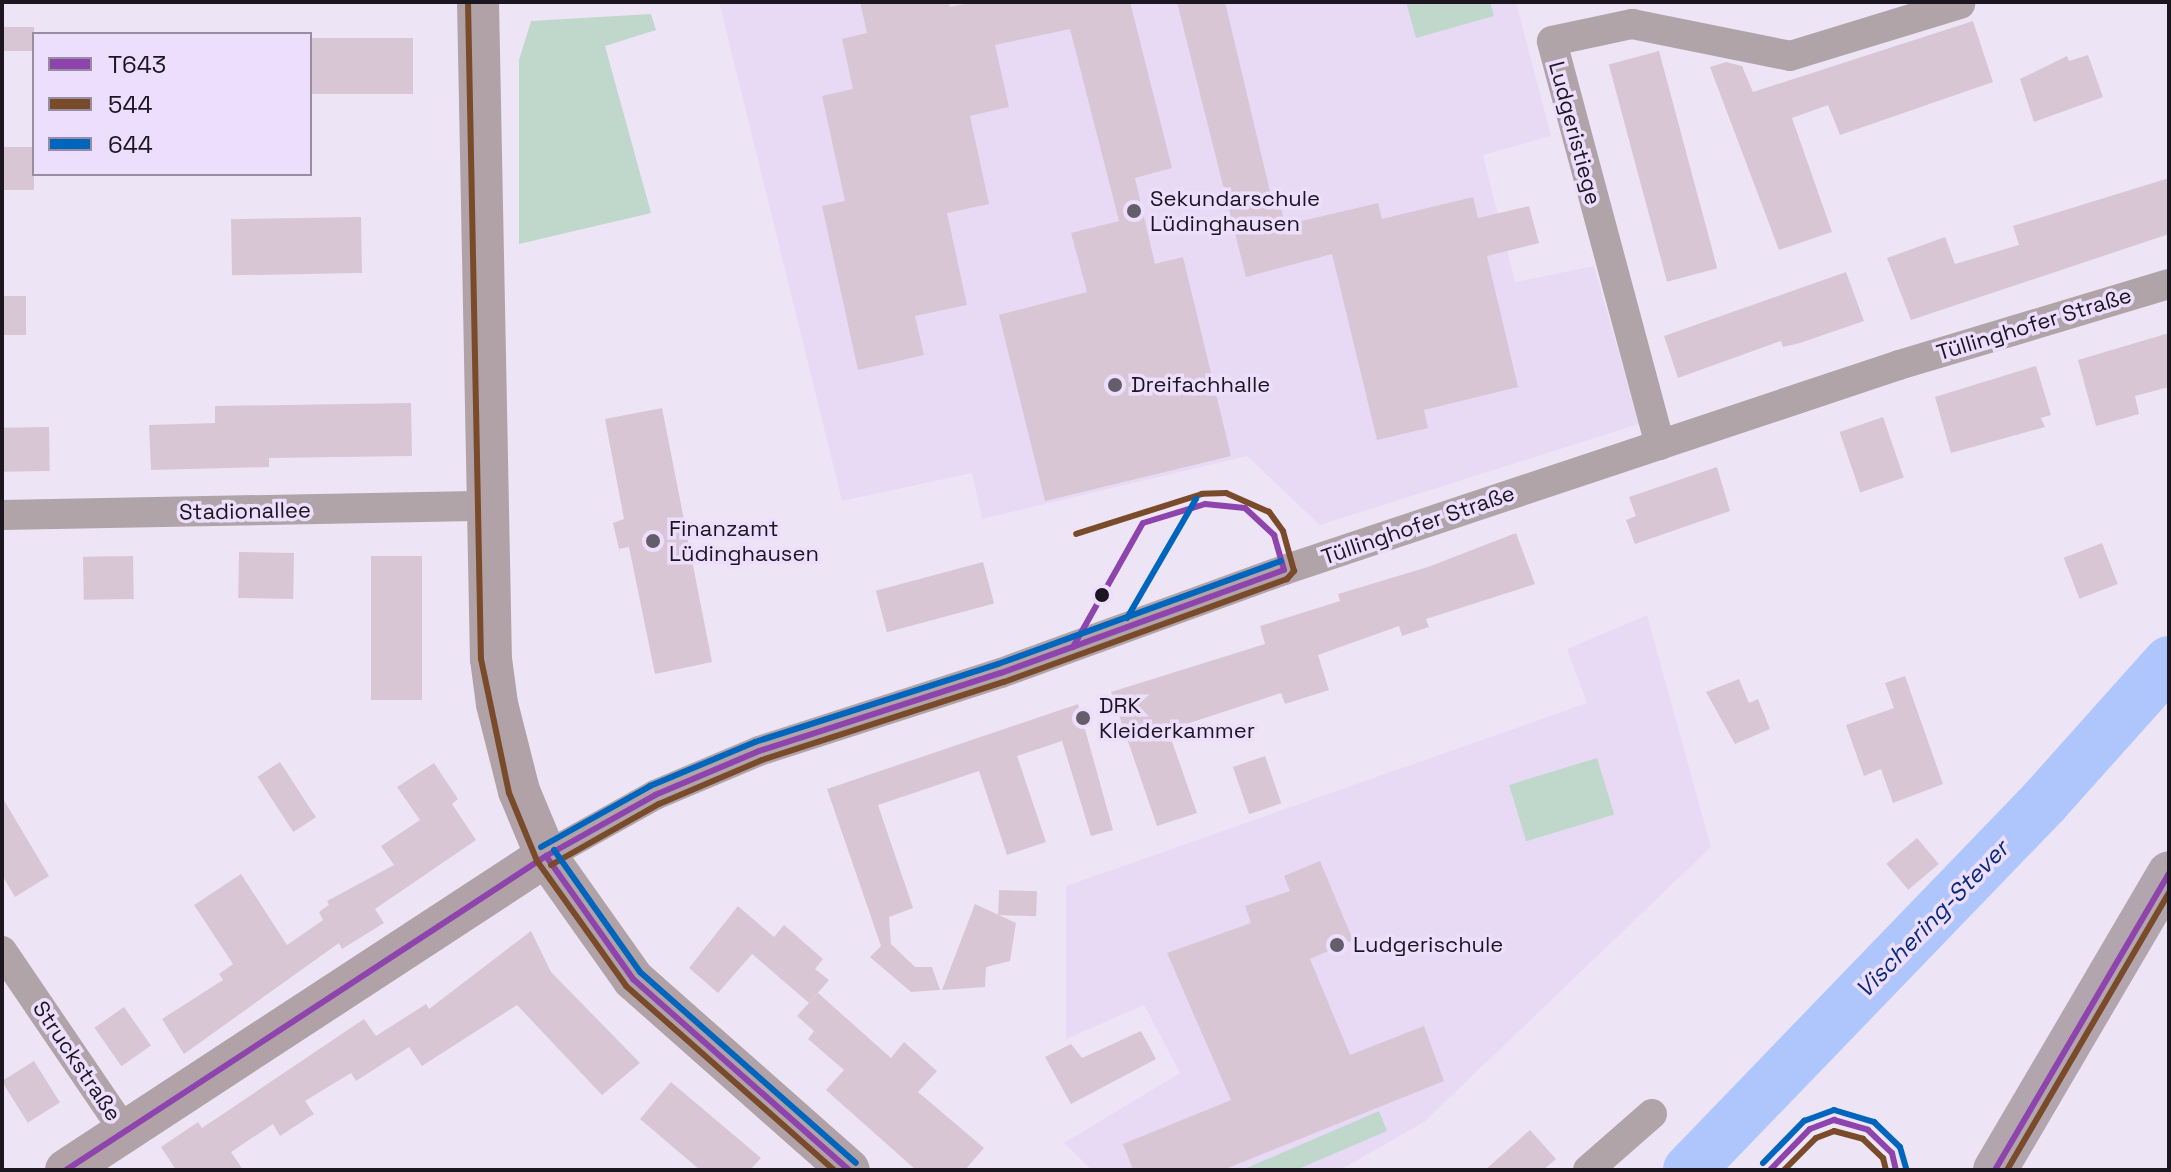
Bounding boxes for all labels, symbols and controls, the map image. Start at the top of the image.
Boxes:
legend [32,32,312,176]
text: T643 [108,49,166,80]
street label: Ludgeristiege [1543,58,1607,208]
text: 544 [108,89,152,120]
text: 644 [108,129,153,160]
place label: Sekundarschule Lüdinghausen [1150,185,1320,236]
marker: Sekundarschule Lüdinghausen [1125,202,1143,220]
street label: Tüllinghofer Straße [1933,282,2135,366]
place label: Dreifachhalle [1131,372,1270,398]
marker: Dreifachhalle [1106,376,1124,394]
street label: Tüllinghofer Straße [1318,480,1518,570]
street label: Stadionallee [179,497,311,525]
place label: Finanzamt Lüdinghausen [669,515,819,566]
marker: Finanzamt Lüdinghausen [644,532,662,550]
unlabelled marker [1094,587,1110,603]
place label: DRK Kleiderkammer [1099,692,1255,744]
marker: DRK Kleiderkammer [1074,709,1092,727]
water label: Vischering-Stever [1850,834,2014,1004]
place label: Ludgerischule [1353,932,1503,958]
marker: Ludgerischule [1328,936,1346,954]
street label: Struckstraße [27,996,127,1126]

